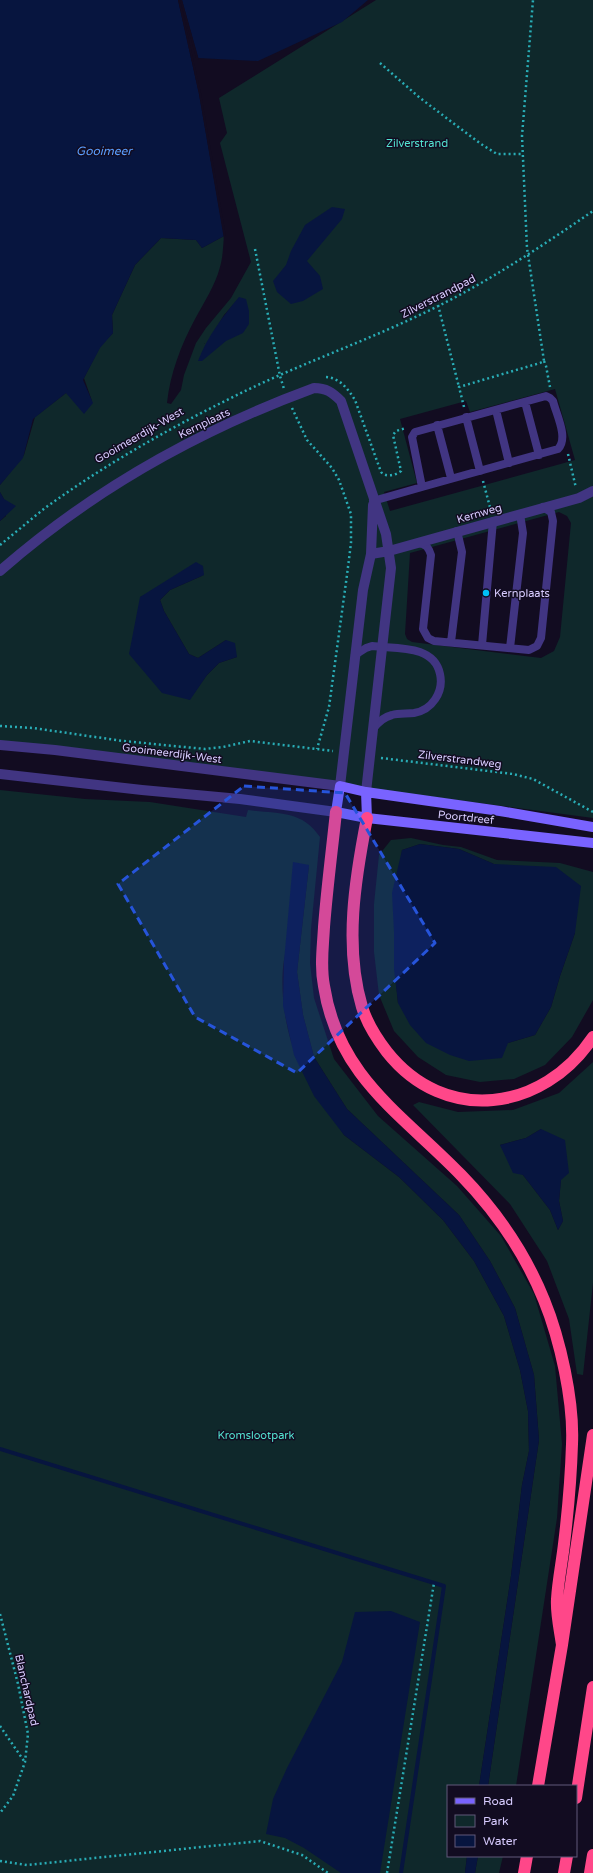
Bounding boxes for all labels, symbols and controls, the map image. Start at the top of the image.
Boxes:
park label: Zilverstrand [386,137,448,150]
water label: Gooimeer [76,144,133,158]
street label: Zilverstrandpad [399,272,478,321]
street label: Gooimeerdijk-West [93,405,186,466]
street label: Kernplaats [176,405,232,442]
street label: Kernweg [455,501,503,526]
place label: Kernplaats [494,587,550,600]
marker: Kernplaats [481,588,491,598]
street label: Gooimeerdijk-West [121,741,223,766]
street label: Zilverstrandweg [417,748,502,771]
street label: Poortdreef [437,808,496,827]
park label: Kromslootpark [217,1429,295,1442]
street label: Blanchardpad [12,1653,41,1727]
legend [447,1785,577,1857]
text: Road [483,1794,513,1808]
text: Park [483,1814,509,1828]
text: Water [483,1834,518,1848]

